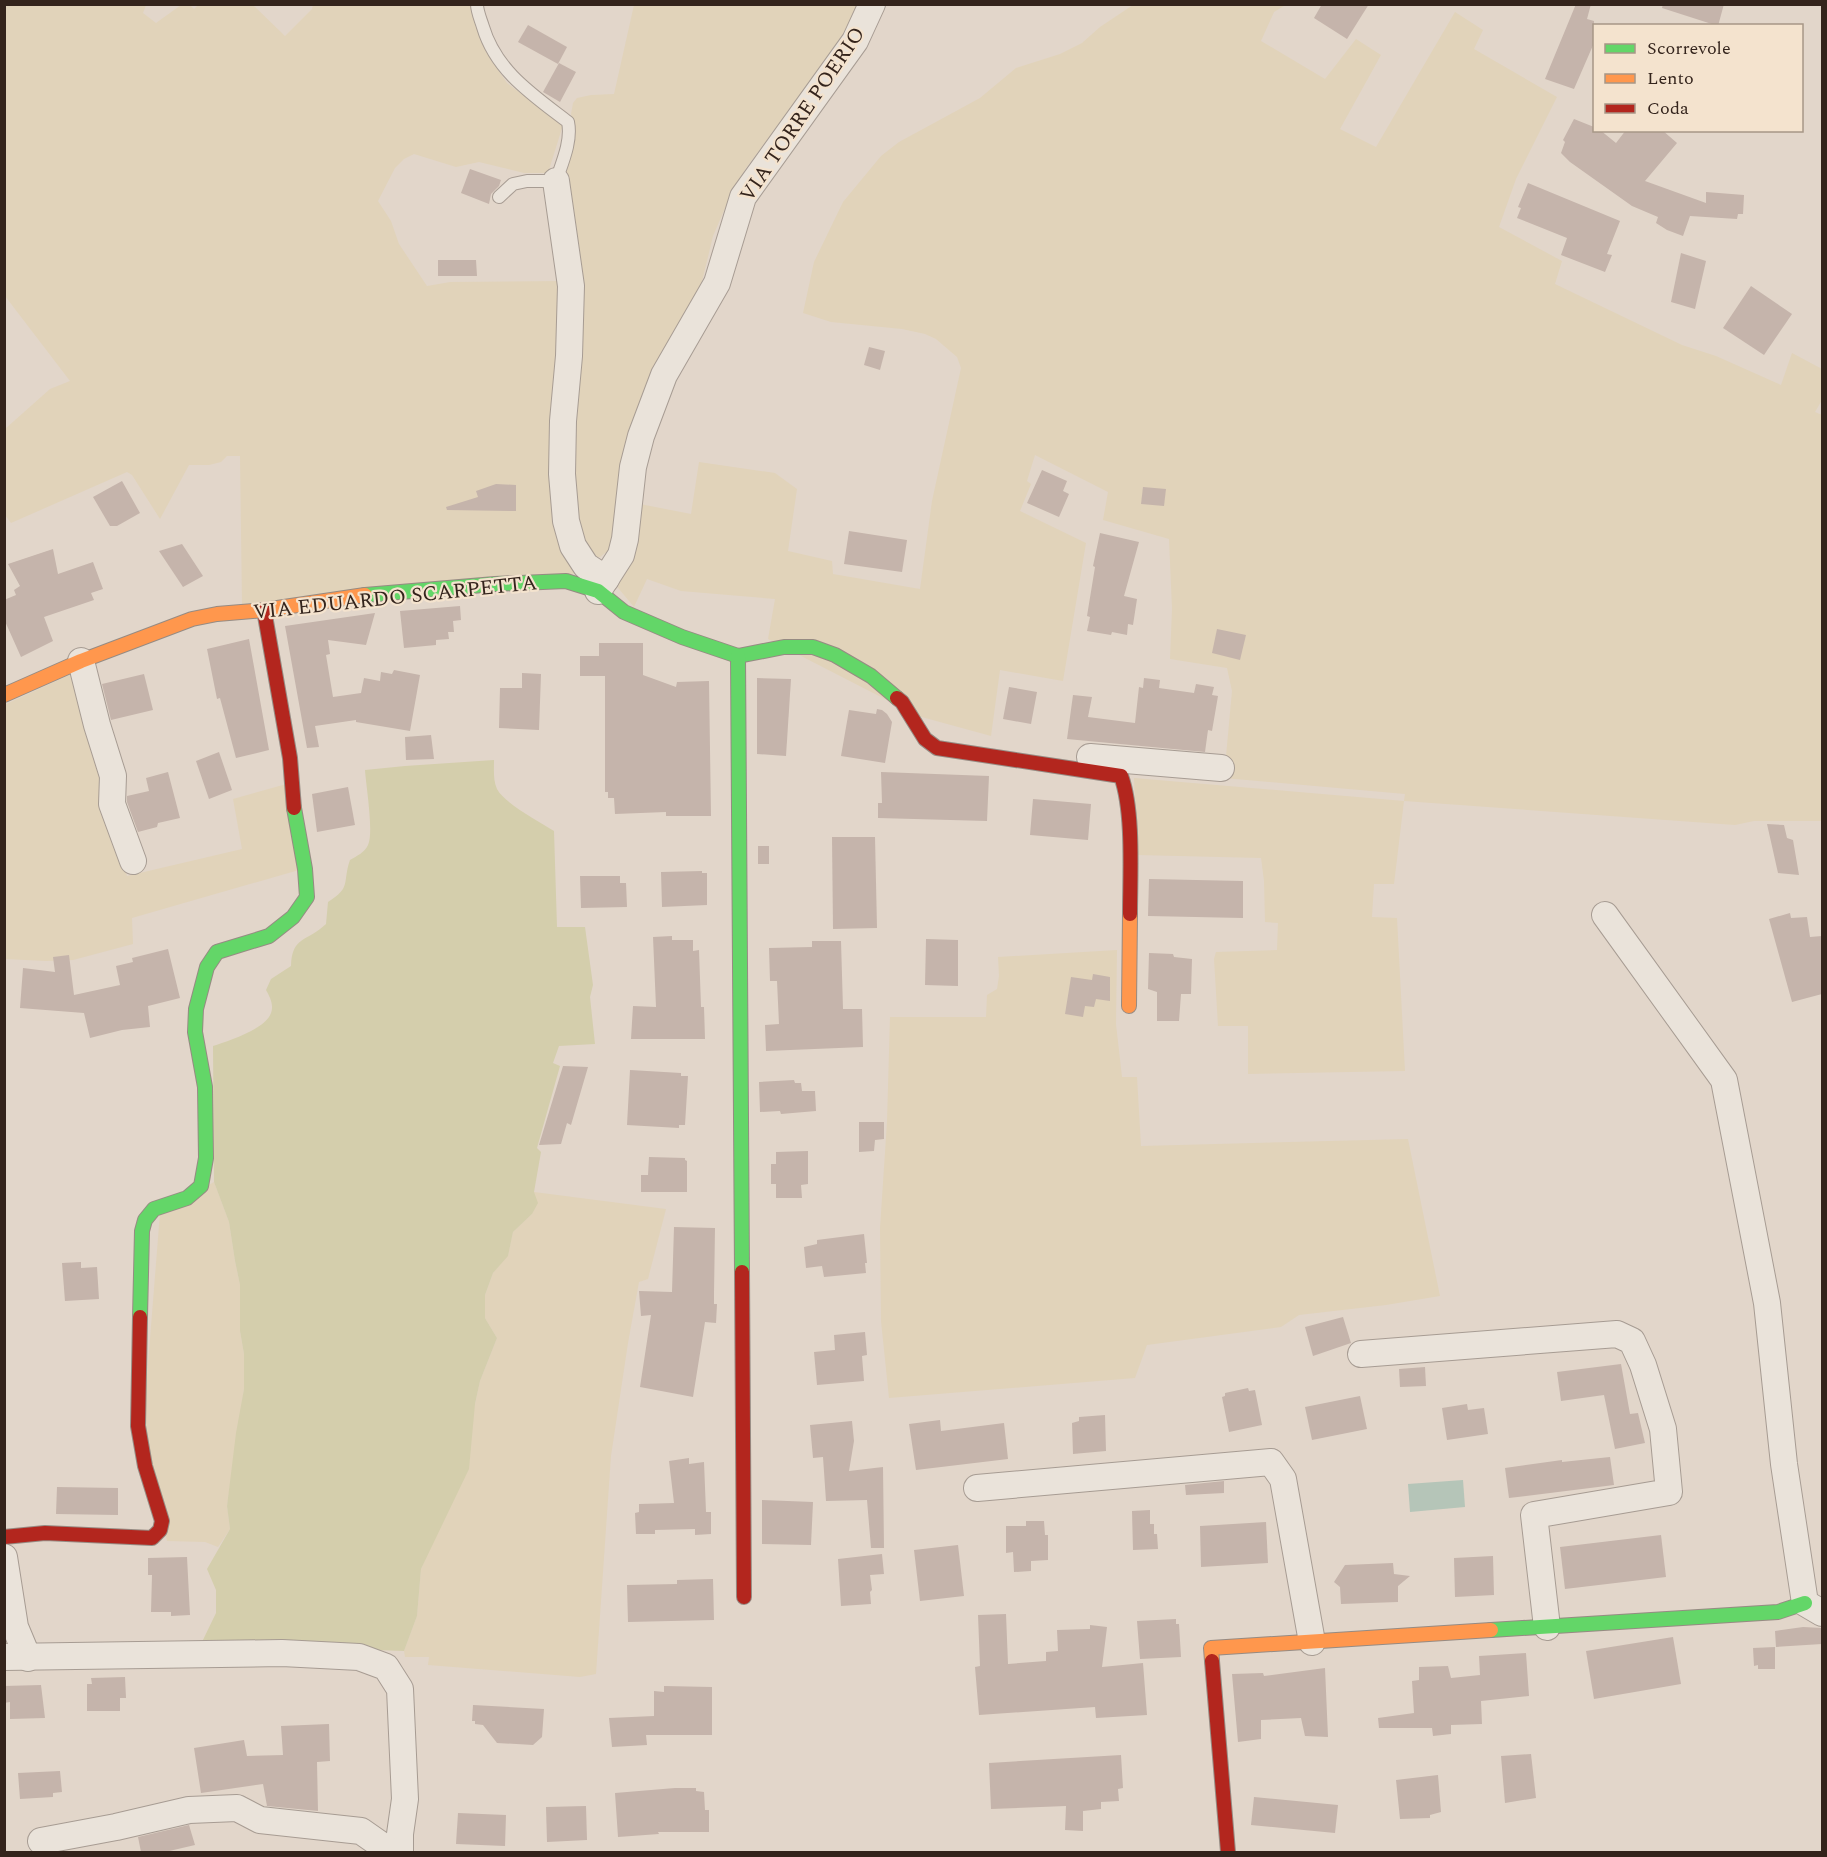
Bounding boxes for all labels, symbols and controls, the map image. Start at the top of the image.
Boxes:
street label: VIA TORRE POERIO [732,20,874,209]
legend [1593,24,1803,132]
text: Scorrevole [1647,35,1731,62]
text: Lento [1647,65,1694,92]
text: Coda [1647,95,1689,122]
street label: VIA EDUARDO SCARPETTA [252,567,539,629]

